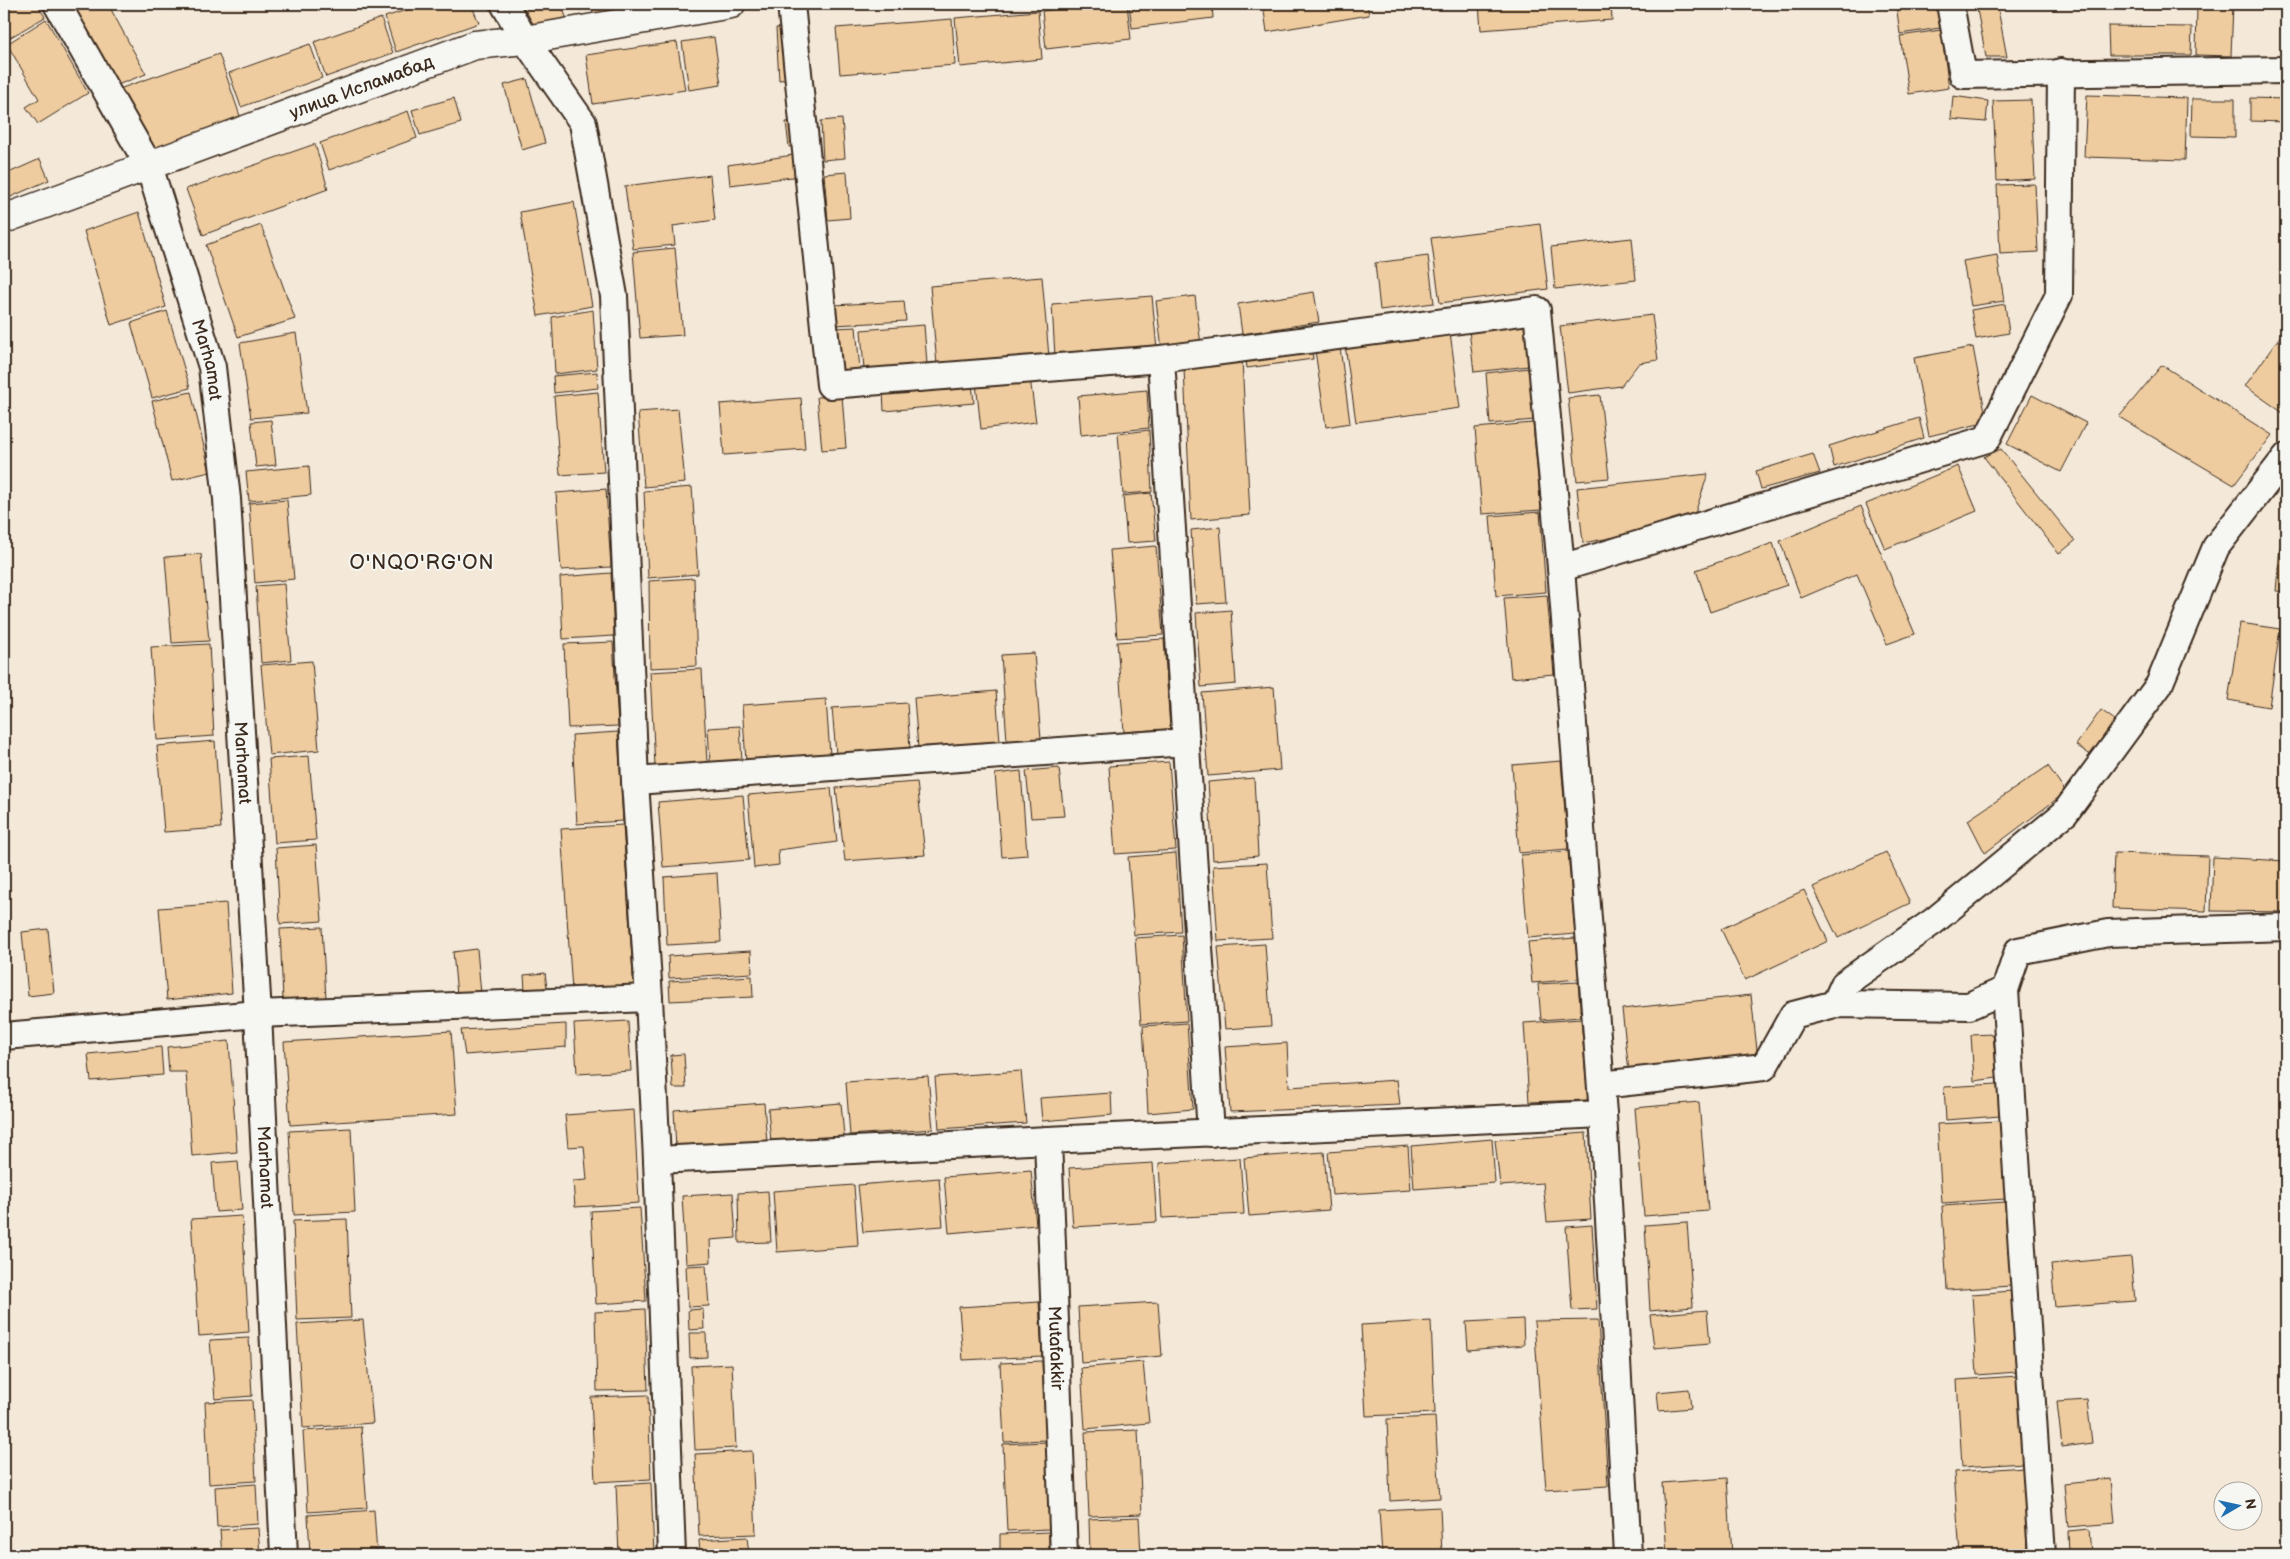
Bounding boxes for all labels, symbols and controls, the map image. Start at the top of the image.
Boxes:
street label: улица Исламабад [287,51,436,123]
street label: Marhamat [187,317,226,402]
district label: O'NQO'RG'ON [349,551,495,575]
street label: Marhamat [230,721,256,805]
street label: Marhamat [253,1125,278,1210]
street label: Mutafakkir [1044,1305,1068,1391]
north arrow [2212,1482,2262,1532]
text: N [2241,1498,2260,1511]

